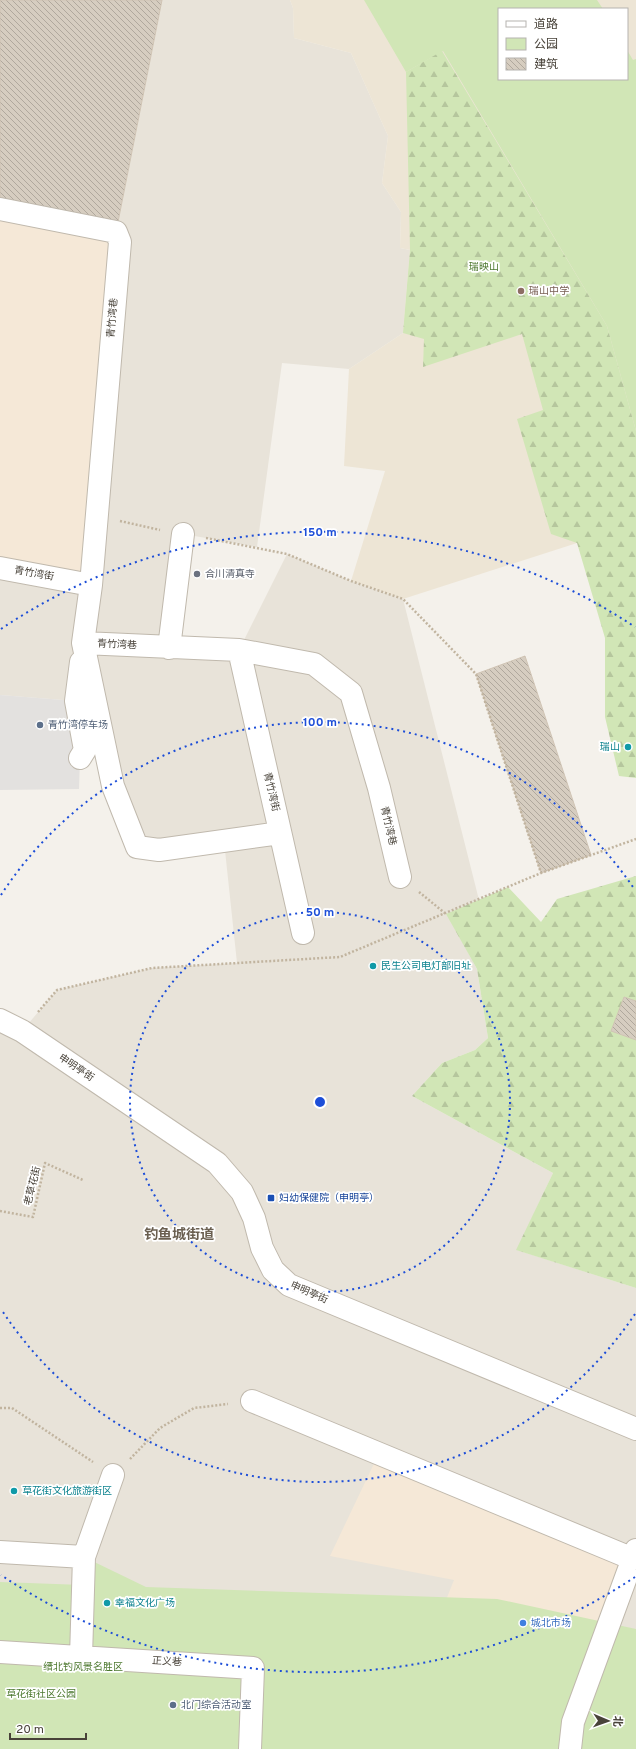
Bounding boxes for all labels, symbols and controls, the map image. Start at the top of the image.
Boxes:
legend [498,8,628,80]
text: 道路 [534,17,558,33]
text: 公园 [534,37,558,53]
text: 建筑 [534,57,558,73]
park label: 瑞映山 [469,261,499,274]
place label: 瑞山中学 [529,285,569,298]
marker: 瑞山中学 [516,286,526,296]
street label: 青竹湾巷 [105,298,121,338]
text: 150 m [303,525,337,541]
street label: 青竹湾街 [13,564,55,584]
place label: 合川清真寺 [205,568,255,581]
marker: 合川清真寺 [192,569,202,579]
street label: 青竹湾巷 [97,637,137,653]
text: 100 m [303,715,337,731]
place label: 青竹湾停车场 [48,719,108,732]
marker: 青竹湾停车场 [35,720,45,730]
place label: 瑞山 [600,741,620,754]
marker: 瑞山 [623,742,633,752]
street label: 青竹湾街 [260,771,282,813]
street label: 青竹湾巷 [377,805,399,847]
text: 50 m [306,905,334,921]
place label: 民生公司电灯部旧址 [381,960,471,973]
marker: 民生公司电灯部旧址 [368,961,378,971]
street label: 申明亭街 [56,1051,96,1085]
centre of rings [313,1095,327,1109]
street label: 老草花街 [22,1165,44,1207]
place label: 妇幼保健院（申明亭） [279,1192,379,1205]
marker: 妇幼保健院（申明亭） [266,1193,276,1203]
district label: 钓鱼城街道 [144,1226,214,1244]
street label: 申明亭街 [288,1279,330,1307]
place label: 草花街文化旅游街区 [22,1485,112,1498]
marker: 草花街文化旅游街区 [9,1486,19,1496]
place label: 幸福文化广场 [115,1597,175,1610]
marker: 幸福文化广场 [102,1598,112,1608]
place label: 城北市场 [531,1617,571,1630]
marker: 城北市场 [518,1618,528,1628]
street label: 正义巷 [152,1654,182,1670]
park label: 缙北钓风景名胜区 [43,1661,123,1674]
park label: 草花街社区公园 [6,1688,76,1701]
place label: 北门综合活动室 [181,1699,251,1712]
marker: 北门综合活动室 [168,1700,178,1710]
north arrow [588,1701,628,1741]
scale bar [10,1715,86,1741]
text: 北 [610,1716,624,1727]
text: 20 m [16,1722,44,1738]

